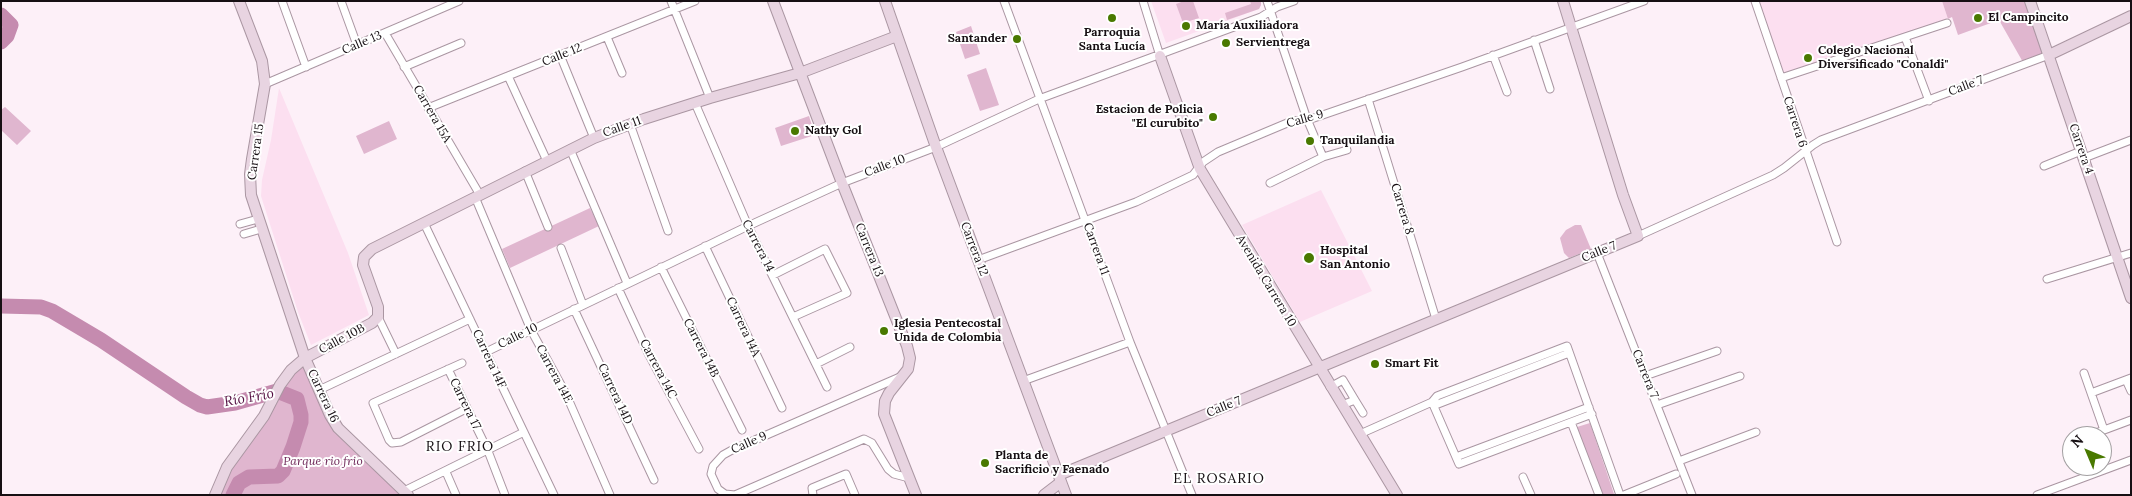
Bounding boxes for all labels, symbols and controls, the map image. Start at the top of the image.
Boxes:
place label: El Campincito [1988,11,2069,25]
marker: Parroquia Santa Lucía [1106,12,1118,24]
marker: El Campincito [1972,12,1984,24]
place label: María Auxiliadora [1196,19,1299,33]
marker: María Auxiliadora [1180,20,1192,32]
place label: Parroquia Santa Lucía [1079,26,1145,54]
street label: Calle 13 [340,28,384,58]
place label: Santander [948,32,1007,46]
marker: Santander [1011,33,1023,45]
place label: Servientrega [1236,36,1310,50]
marker: Servientrega [1220,37,1232,49]
street label: Calle 12 [540,41,584,69]
place label: Colegio Nacional Diversificado "Conaldi" [1818,44,1948,72]
marker: Colegio Nacional Diversificado "Conaldi" [1802,52,1814,64]
street label: Calle 7 [1946,73,1986,99]
street label: Carrera 15A [410,83,454,145]
street label: Carrera 6 [1780,95,1810,149]
place label: Estacion de Policia "El curubito" [1096,103,1203,131]
street label: Calle 9 [1285,107,1325,131]
marker: Estacion de Policia "El curubito" [1207,111,1219,123]
street label: Calle 11 [601,113,643,141]
street label: Carrera 4 [2066,122,2096,176]
street label: Carrera 15 [245,123,267,181]
place label: Nathy Gol [805,124,862,138]
marker: Nathy Gol [789,125,801,137]
place label: Tanquilandia [1320,134,1395,148]
marker: Tanquilandia [1304,135,1316,147]
street label: Calle 10 [863,152,907,180]
street label: Carrera 8 [1387,182,1417,236]
street label: Carrera 14 [739,217,777,275]
street label: Carrera 12 [957,220,991,278]
street label: Carrera 13 [852,221,886,279]
street label: Carrera 11 [1080,221,1112,277]
street label: Avenida Carrera 10 [1233,232,1299,330]
street label: Calle 7 [1579,239,1619,265]
place label: Hospital San Antonio [1320,244,1390,272]
marker: Hospital San Antonio [1302,251,1316,265]
street label: Carrera 14A [723,295,763,359]
street label: Carrera 14B [680,316,722,380]
place label: Iglesia Pentecostal Unida de Colombia [894,317,1001,345]
street label: Calle 10 [496,320,540,352]
street label: Calle 10B [317,321,367,357]
marker: Iglesia Pentecostal Unida de Colombia [878,325,890,337]
street label: Carrera 14F [469,327,509,391]
street label: Carrera 14C [636,337,680,401]
street label: Carrera 14E [533,342,575,406]
street label: Carrera 7 [1629,347,1661,401]
place label: Smart Fit [1385,357,1439,371]
marker: Smart Fit [1369,358,1381,370]
street label: Carrera 14D [595,361,635,427]
street label: Carrera 16 [304,367,342,425]
street label: Carrera 17 [446,376,484,432]
water label: Río Frío [223,385,275,411]
street label: Calle 7 [1204,394,1244,420]
north arrow [2062,426,2112,476]
street label: Calle 9 [729,429,769,457]
text: N [2067,431,2087,451]
district label: RIO FRIO [425,439,495,455]
place label: Planta de Sacrificio y Faenado [995,449,1109,477]
park label: Parque rio frio [283,455,363,469]
marker: Planta de Sacrificio y Faenado [979,457,991,469]
district label: EL ROSARIO [1172,471,1266,487]

